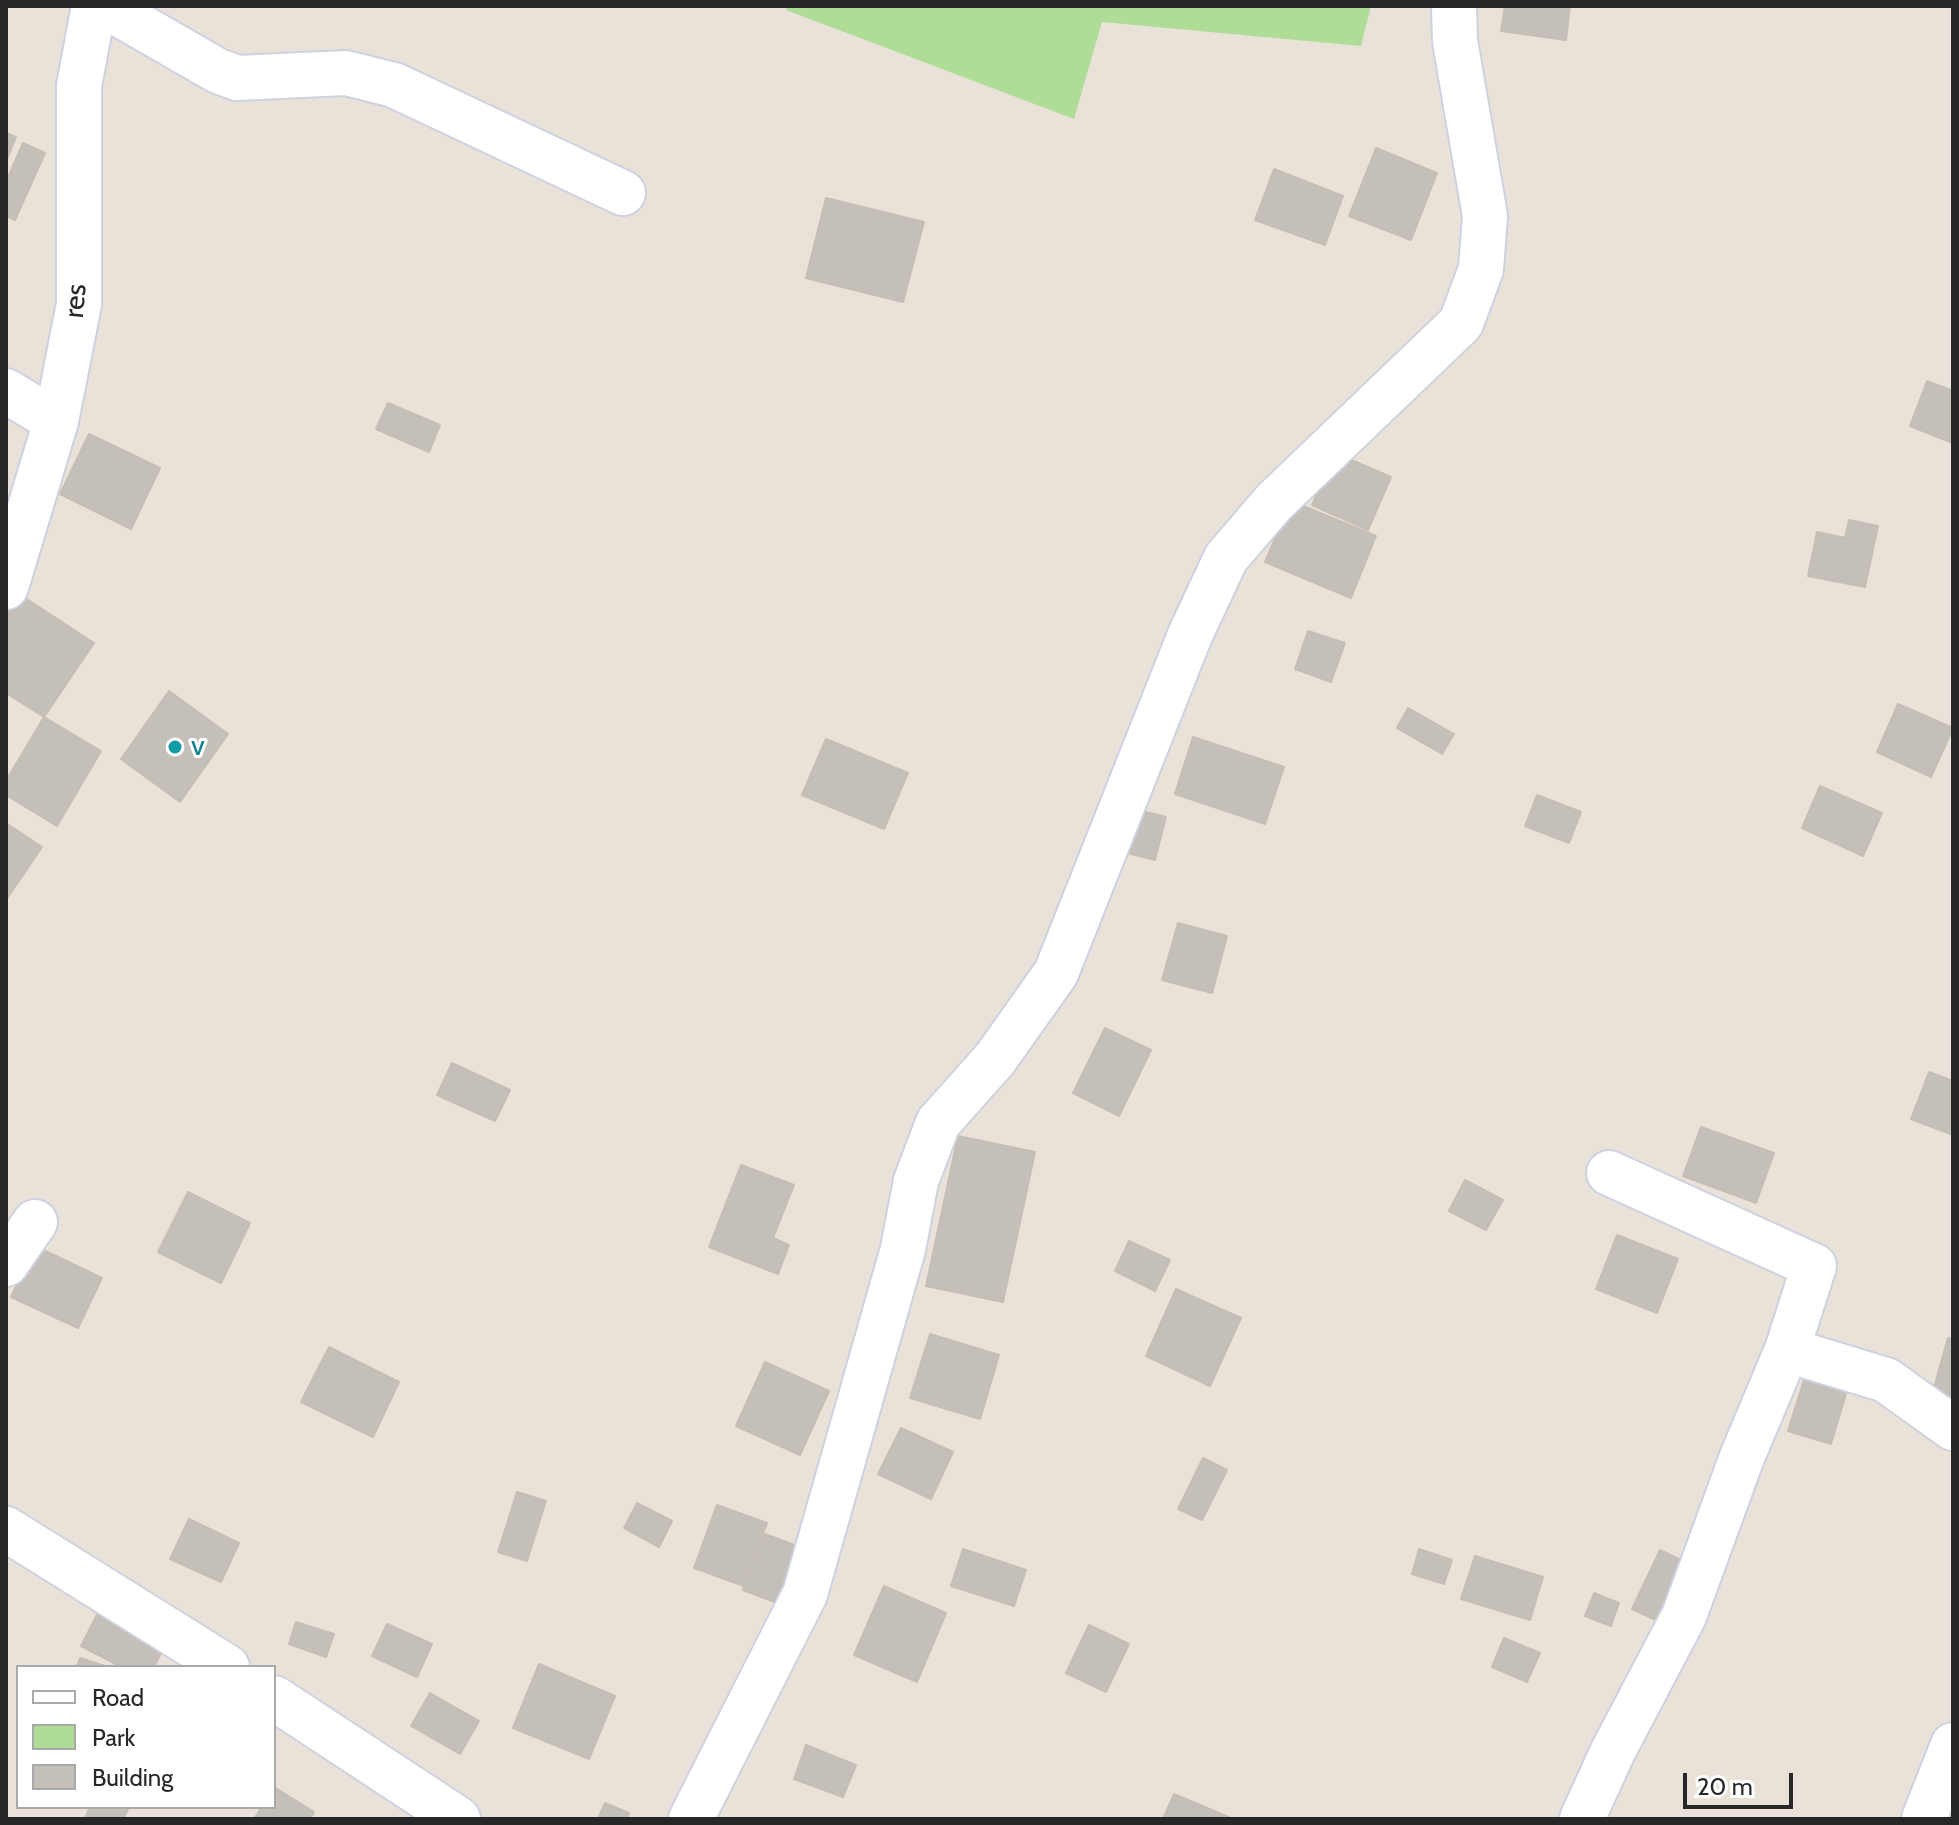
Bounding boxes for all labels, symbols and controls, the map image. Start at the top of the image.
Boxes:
street label: res [58,282,94,320]
place label: v [191,730,205,764]
marker: v [166,738,184,756]
legend [16,1665,276,1809]
text: Road [92,1683,144,1712]
text: Park [92,1723,135,1752]
scale bar [1687,1757,1797,1807]
text: Building [92,1763,173,1792]
text: 20 m [1697,1772,1753,1801]

